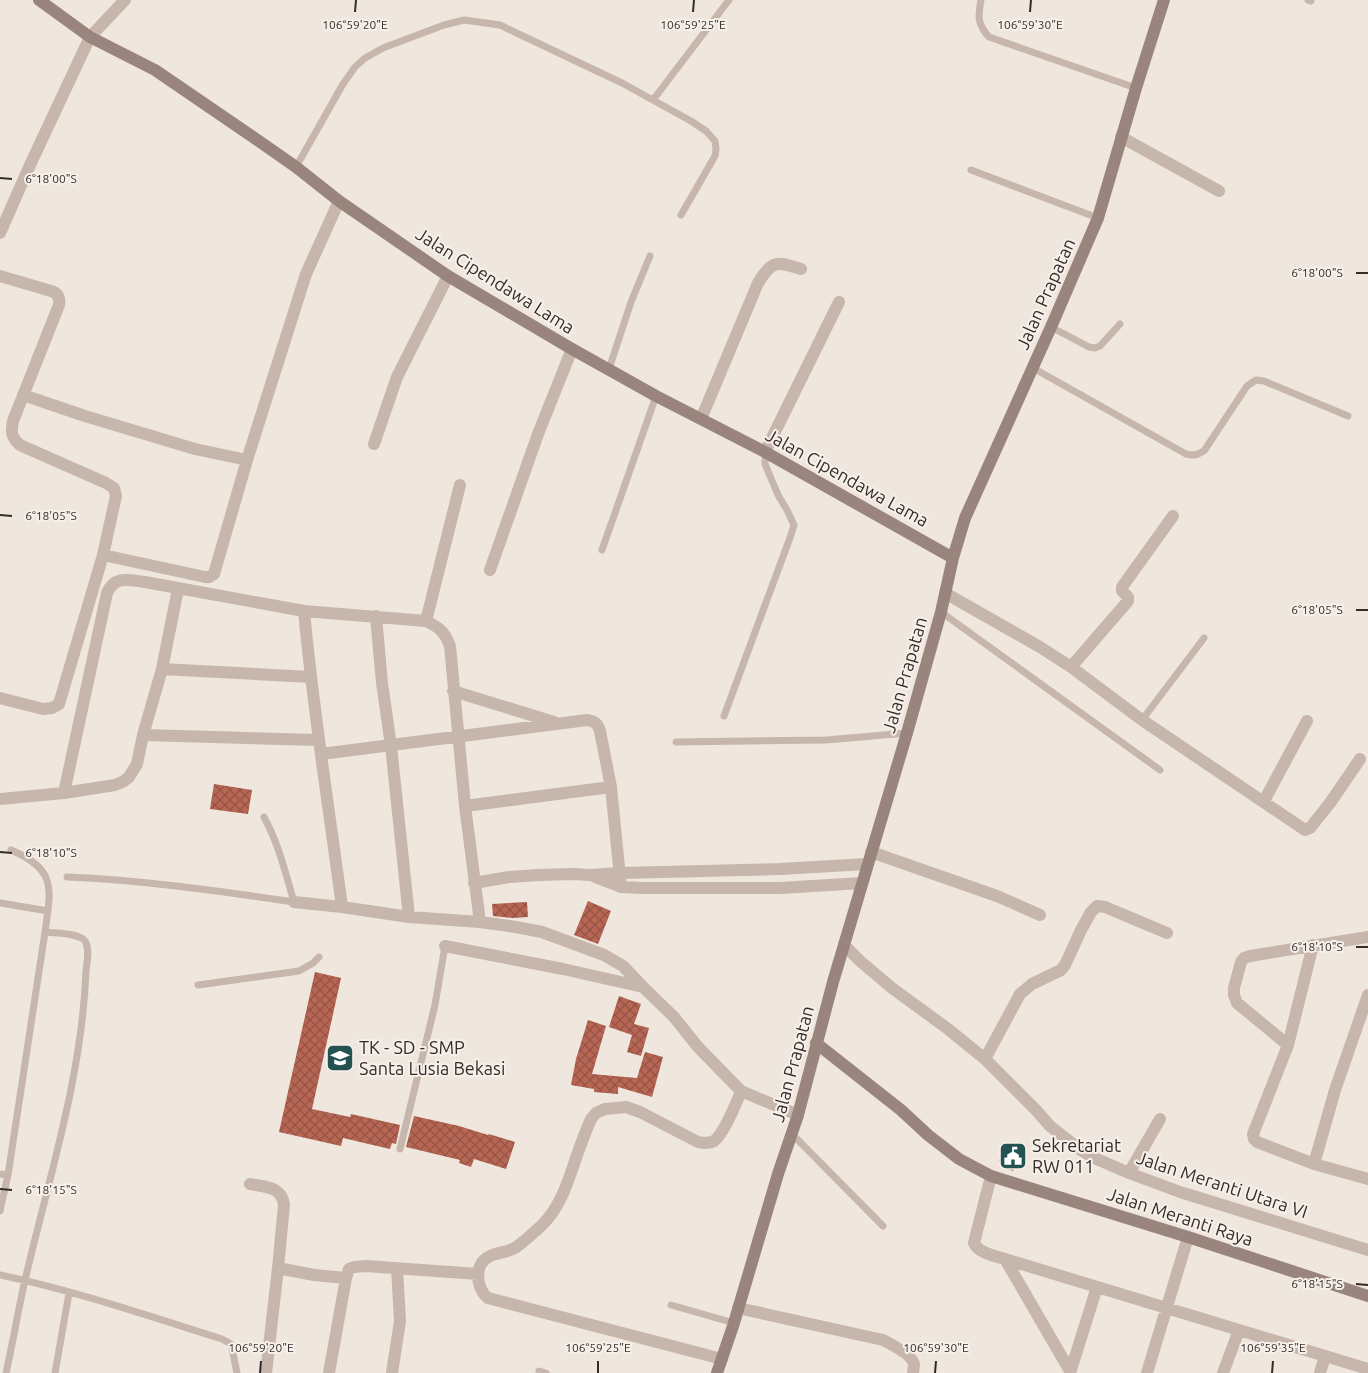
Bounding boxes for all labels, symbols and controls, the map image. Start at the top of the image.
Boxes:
text: 106°59'20"E [322,18,388,31]
text: 106°59'25"E [660,18,726,31]
text: 106°59'30"E [997,18,1063,31]
text: 6°18'00"S [25,172,77,185]
street label: Jalan Cipendawa Lama [413,223,578,337]
street label: Jalan Prapatan [1012,235,1079,352]
text: 6°18'00"S [1291,266,1343,279]
street label: Jalan Cipendawa Lama [763,424,932,530]
text: 6°18'05"S [25,509,77,522]
text: 6°18'05"S [1291,603,1343,616]
street label: Jalan Prapatan [878,614,930,735]
text: 6°18'10"S [25,846,77,859]
text: 6°18'10"S [1291,940,1343,953]
street label: Jalan Prapatan [767,1003,817,1124]
place label: TK - SD - SMP Santa Lusia Bekasi [359,1037,505,1078]
school or university icon: TK - SD - SMP Santa Lusia Bekasi [325,1043,355,1073]
place label: Sekretariat RW 011 [1032,1135,1121,1176]
public building icon: Sekretariat RW 011 [998,1141,1028,1171]
street label: Jalan Meranti Utara VI [1134,1147,1310,1221]
text: 6°18'15"S [25,1183,77,1196]
street label: Jalan Meranti Raya [1105,1183,1256,1249]
text: 6°18'15"S [1291,1277,1343,1290]
text: 106°59'20"E [228,1341,294,1354]
text: 106°59'25"E [565,1341,631,1354]
text: 106°59'30"E [903,1341,969,1354]
text: 106°59'35"E [1240,1341,1306,1354]

